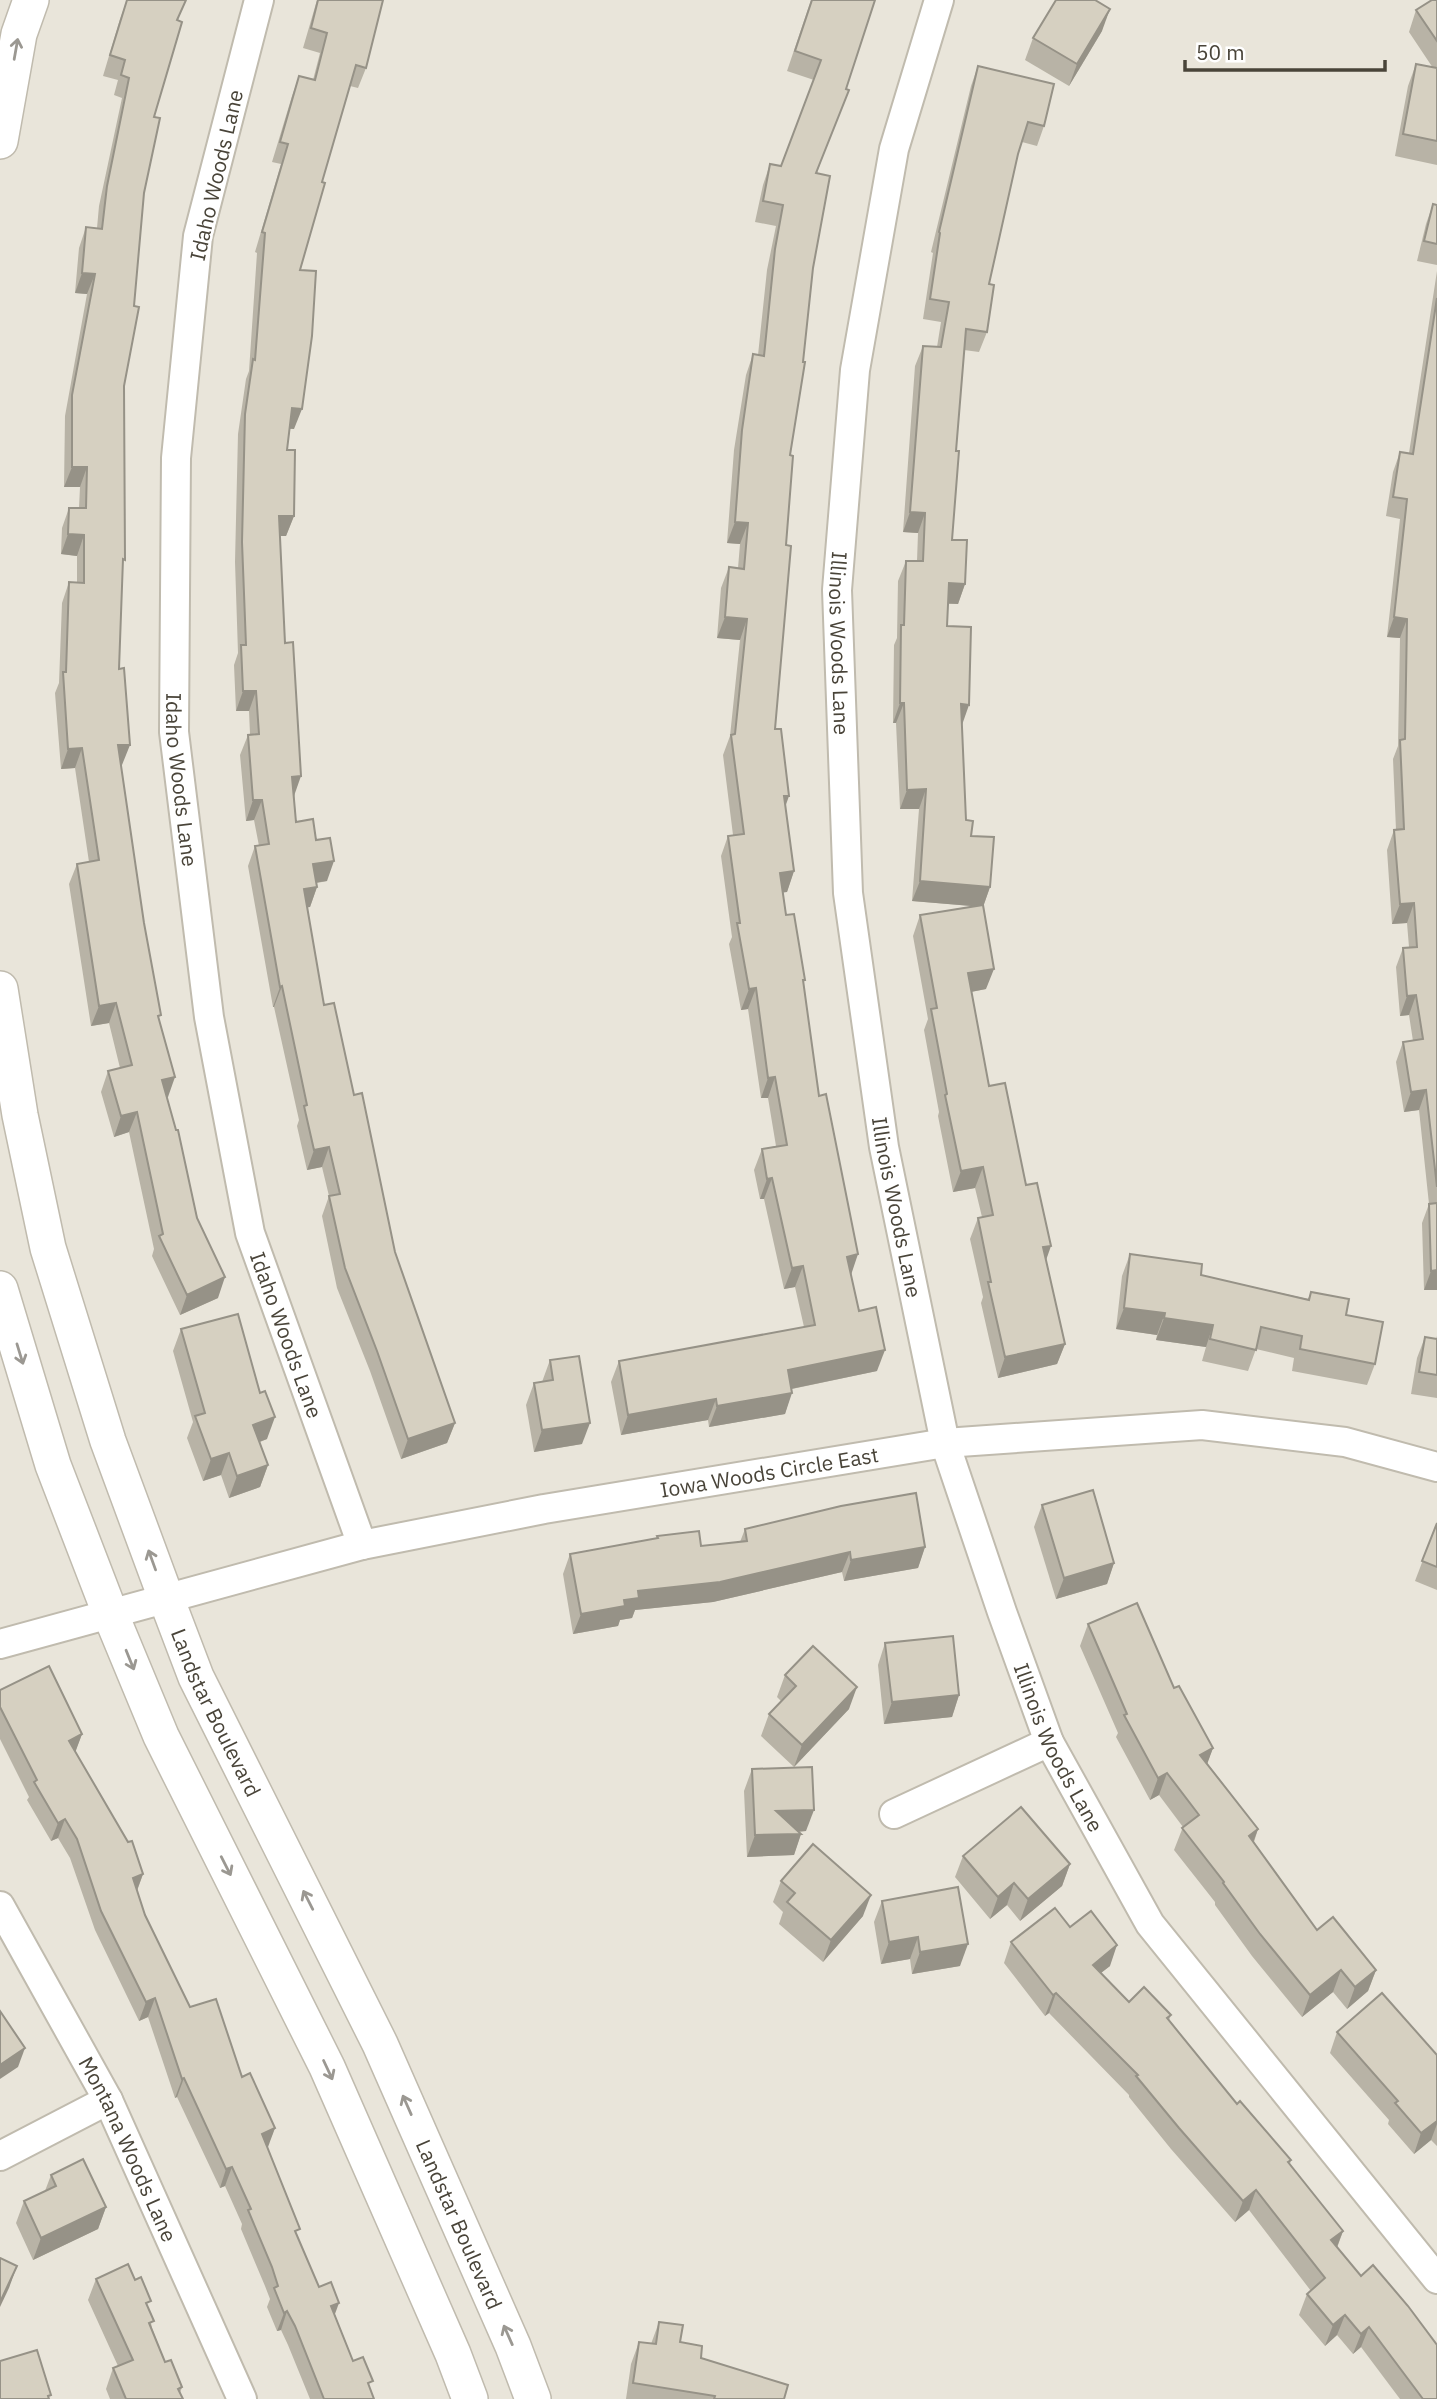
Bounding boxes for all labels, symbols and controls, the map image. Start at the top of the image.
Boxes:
scale bar [1185,28,1384,72]
one-way arrow [10,38,23,61]
text: 50 m [1196,38,1245,66]
street label: Idaho Woods Lane [183,87,249,263]
street label: Illinois Woods Lane [823,550,856,735]
street label: Idaho Woods Lane [160,693,204,868]
street label: Illinois Woods Lane [866,1115,929,1300]
street label: Idaho Woods Lane [244,1248,329,1422]
one-way arrow [14,1343,27,1365]
street label: Iowa Woods Circle East [658,1440,880,1504]
one-way arrow [144,1549,157,1571]
street label: Landstar Boulevard [165,1624,268,1801]
one-way arrow [124,1649,137,1671]
street label: Illinois Woods Lane [1008,1659,1110,1837]
one-way arrow [220,1855,233,1876]
one-way arrow [300,1890,314,1911]
street label: Montana Woods Lane [72,2051,184,2246]
one-way arrow [322,2059,335,2080]
one-way arrow [400,2094,413,2116]
street label: Landstar Boulevard [410,2135,509,2314]
one-way arrow [501,2325,514,2346]

